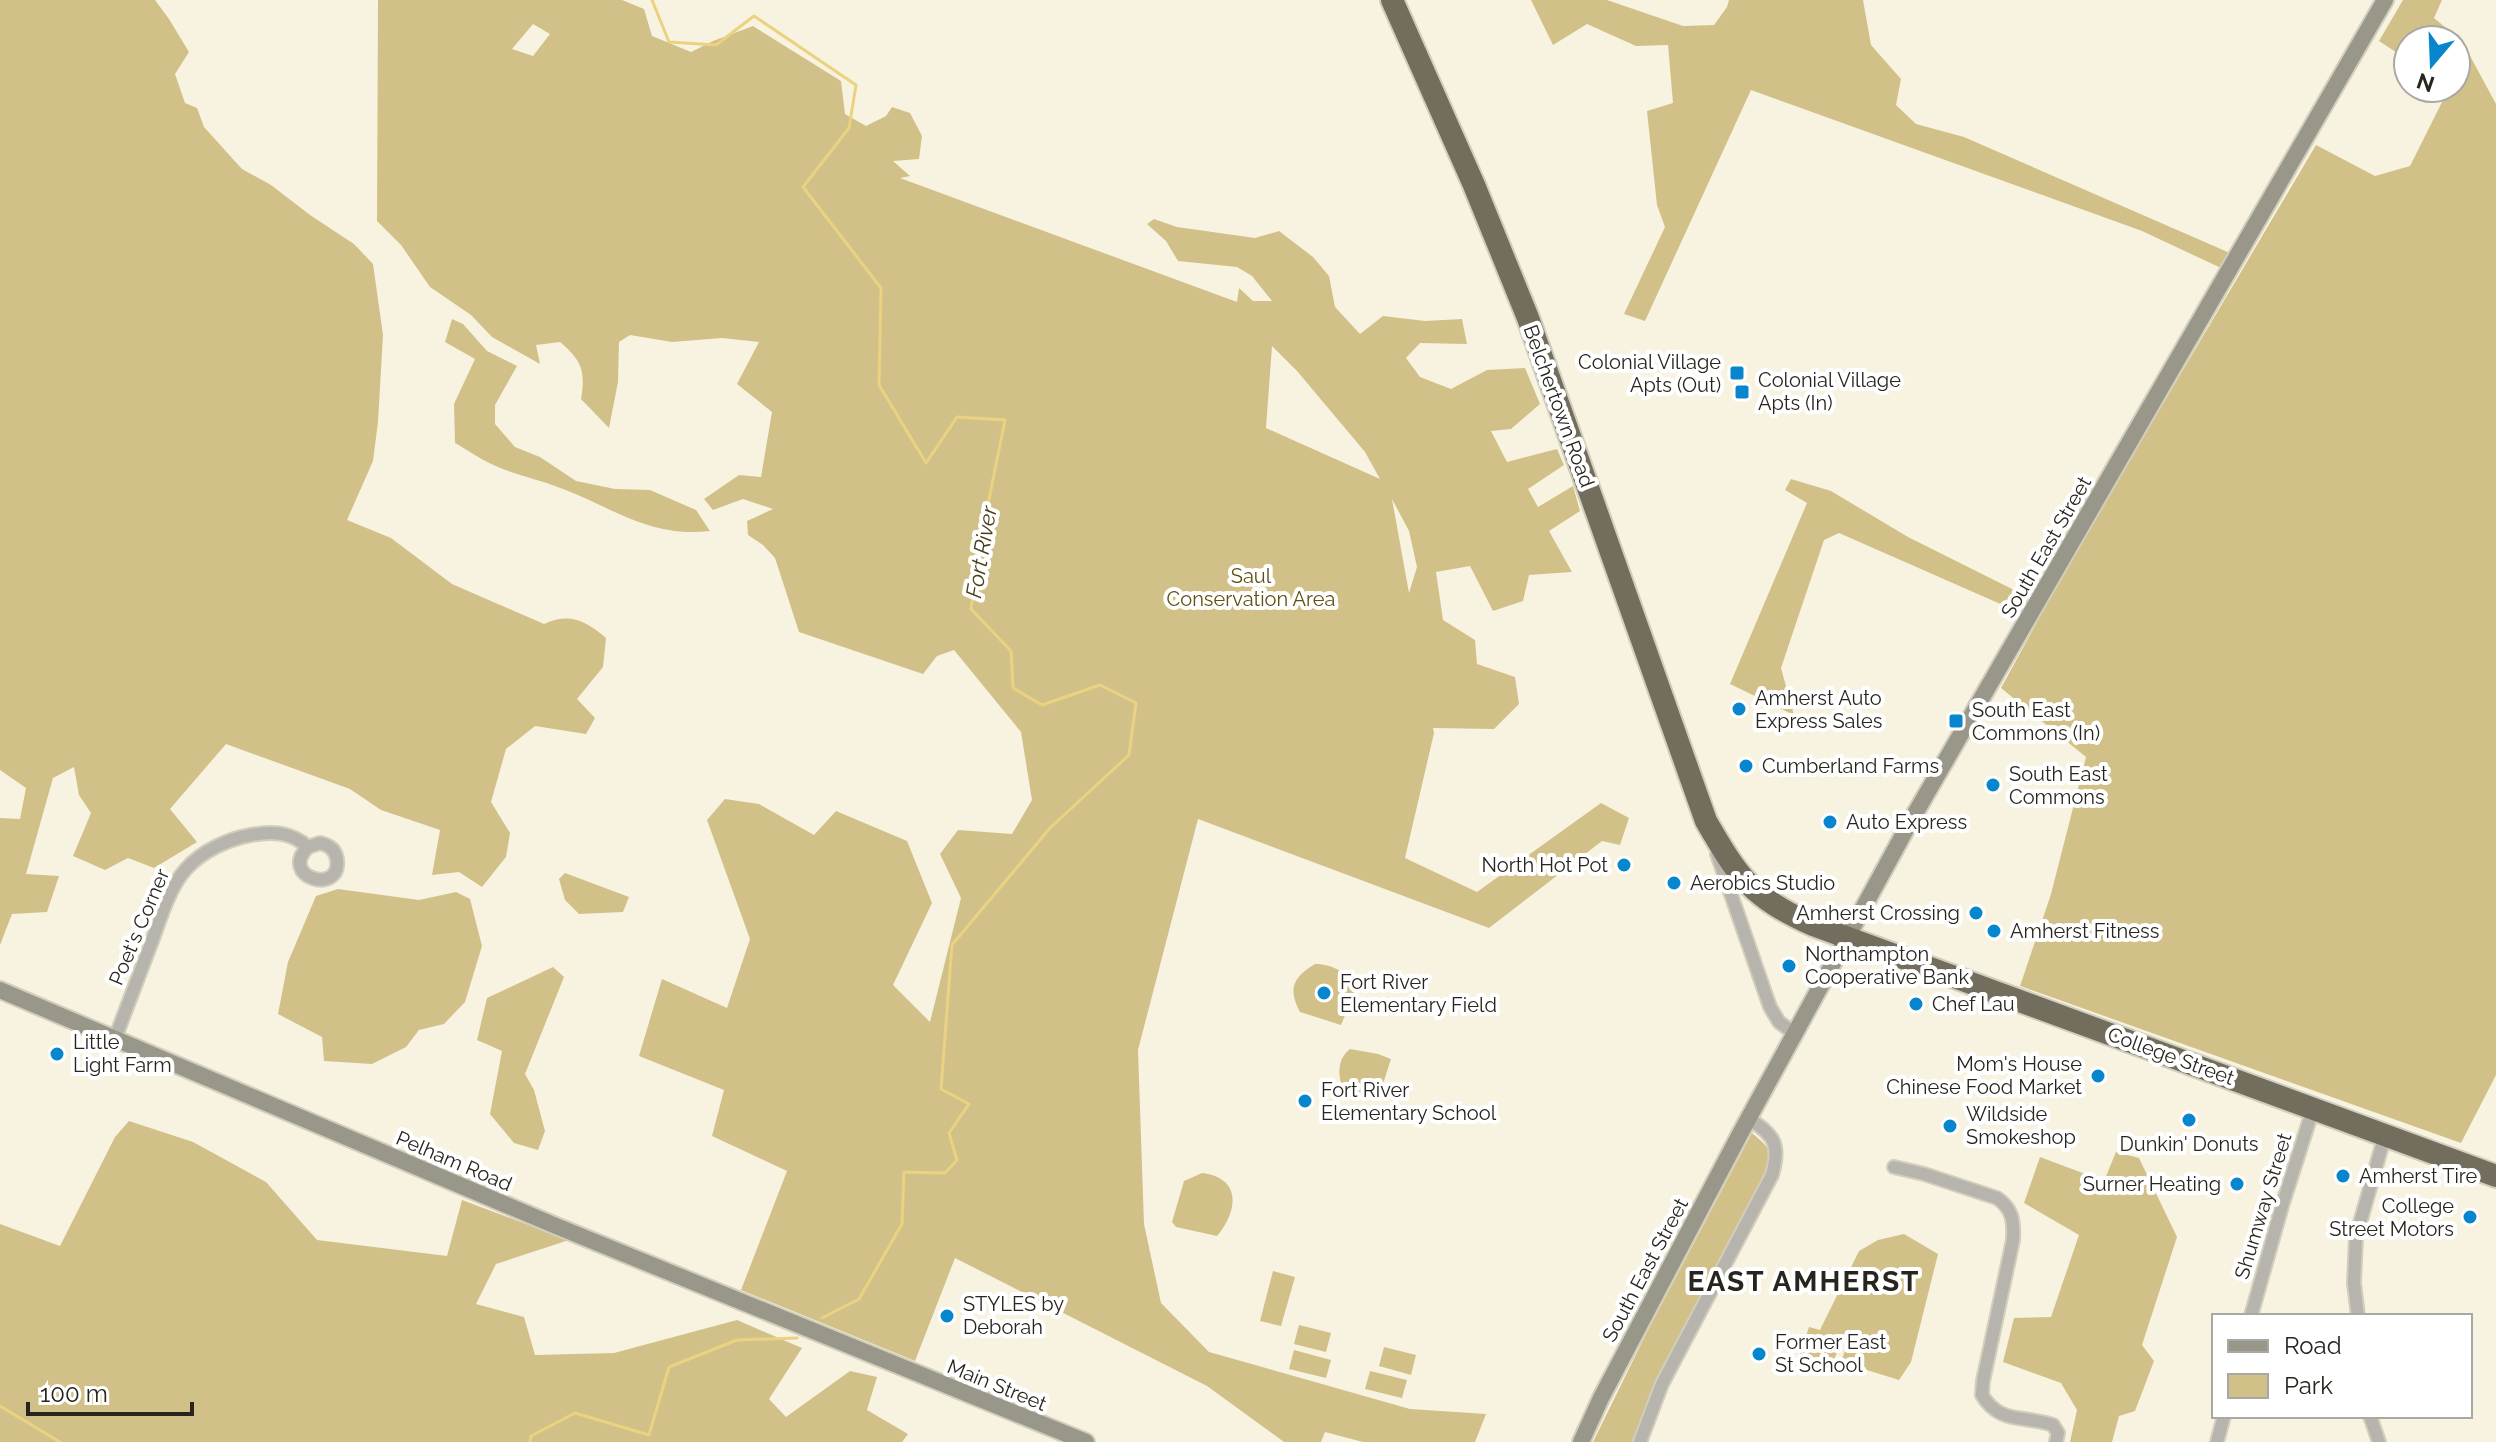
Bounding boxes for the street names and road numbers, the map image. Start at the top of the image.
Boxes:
street label: Belchertown Road [1518,322,1600,490]
street label: South East Street [1996,472,2096,622]
street label: Poet's Corner [104,865,174,989]
street label: College Street [2104,1022,2238,1090]
street label: Pelham Road [392,1126,516,1196]
street label: Shumway Street [2229,1130,2297,1282]
street label: South East Street [1597,1194,1693,1346]
street label: Main Street [944,1354,1050,1416]

